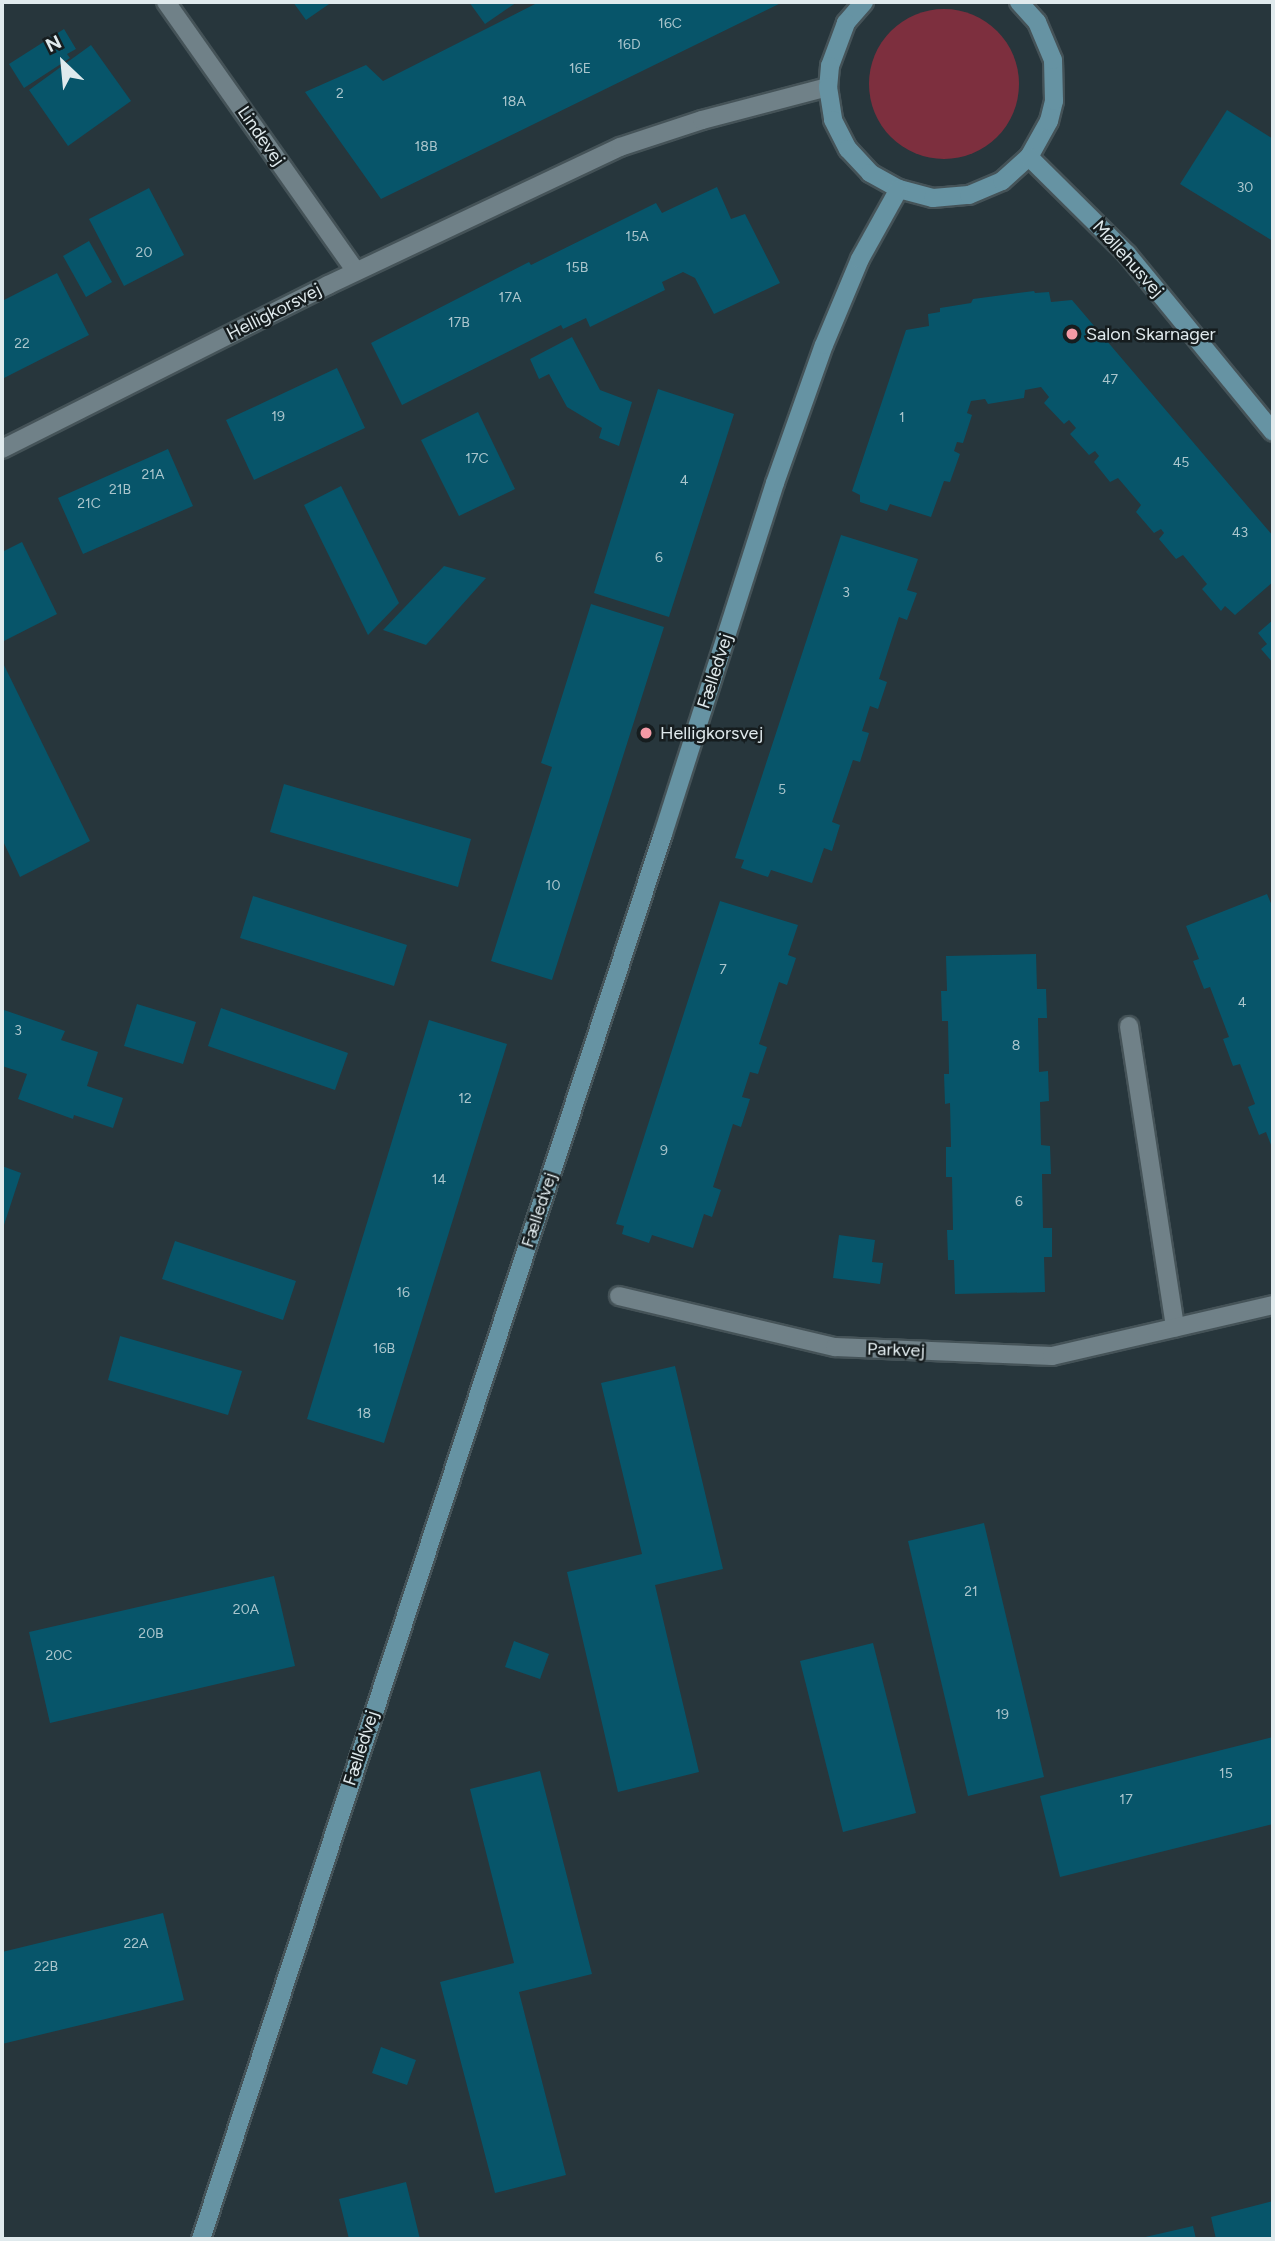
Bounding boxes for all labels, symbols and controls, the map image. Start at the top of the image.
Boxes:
house number: 16C [658,16,682,32]
north arrow [28,28,98,98]
text: N [42,30,65,57]
house number: 16D [617,37,641,53]
house number: 16E [569,61,591,77]
house number: 2 [336,86,344,102]
house number: 18A [502,94,526,110]
street label: Lindevej [233,102,289,170]
house number: 18B [415,139,437,155]
house number: 30 [1237,180,1253,196]
street label: Møllehusvej [1088,216,1168,302]
house number: 15A [625,229,649,245]
house number: 20 [136,245,152,261]
house number: 15B [566,260,588,276]
street label: Helligkorsvej [223,279,325,345]
house number: 17A [499,290,521,306]
house number: 17B [448,315,470,331]
place label: Salon Skarnager [1086,323,1216,345]
marker: Salon Skarnager [1064,326,1080,342]
house number: 22 [14,336,30,352]
house number: 47 [1102,372,1118,388]
house number: 19 [271,409,285,425]
house number: 1 [899,410,905,426]
house number: 17C [465,451,489,467]
house number: 45 [1173,455,1189,471]
house number: 21A [141,467,165,483]
house number: 4 [680,473,688,489]
house number: 21B [109,482,131,498]
house number: 21C [77,496,101,512]
house number: 43 [1232,525,1248,541]
house number: 6 [655,550,663,566]
house number: 3 [842,585,850,601]
street label: Fælledvej [693,631,737,711]
place label: Helligkorsvej [660,722,763,744]
marker: Helligkorsvej [638,725,654,741]
house number: 5 [778,782,786,798]
house number: 10 [546,878,560,894]
house number: 7 [719,962,727,978]
house number: 4 [1238,995,1246,1011]
house number: 3 [14,1023,22,1039]
house number: 8 [1012,1038,1020,1054]
house number: 12 [458,1091,472,1107]
house number: 9 [660,1143,668,1159]
street label: Fælledvej [517,1170,561,1250]
house number: 14 [432,1172,446,1188]
house number: 6 [1015,1194,1023,1210]
house number: 16 [396,1285,410,1301]
street label: Parkvej [867,1338,925,1362]
house number: 16B [373,1341,395,1357]
house number: 18 [357,1406,371,1422]
house number: 21 [964,1584,978,1600]
house number: 20A [233,1602,259,1618]
house number: 20B [138,1626,164,1642]
house number: 20C [46,1648,72,1664]
house number: 19 [995,1707,1009,1723]
street label: Fælledvej [339,1708,383,1788]
house number: 15 [1219,1766,1233,1782]
house number: 17 [1119,1792,1133,1808]
house number: 22A [123,1936,149,1952]
house number: 22B [34,1959,58,1975]

